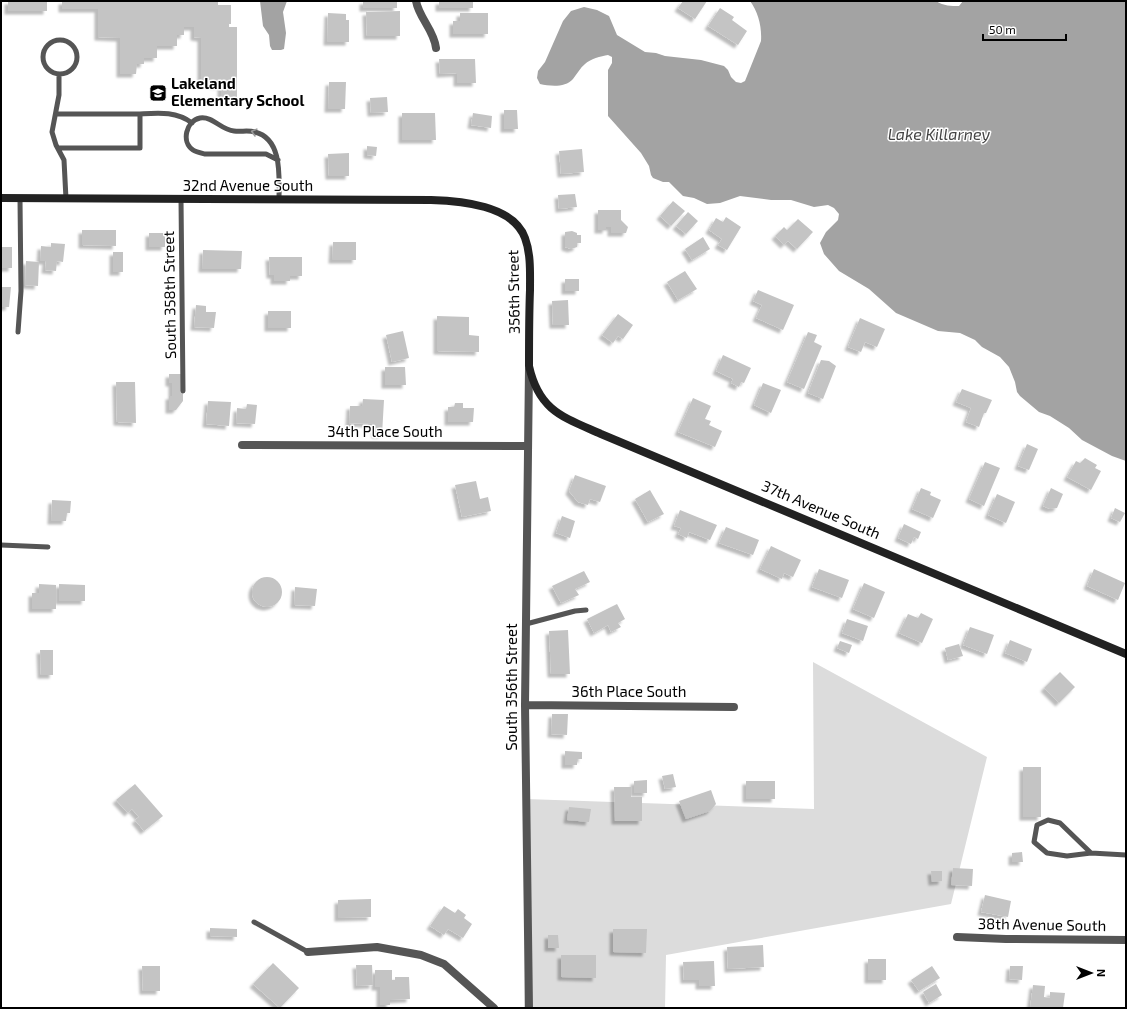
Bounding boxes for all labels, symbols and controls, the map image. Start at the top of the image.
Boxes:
scale bar [983,16,1066,42]
text: 50 m [989,22,1016,36]
place label: Lakeland Elementary School [171,74,304,110]
school or university icon: Lakeland Elementary School [148,83,168,103]
water label: Lake Killarney [888,124,991,144]
one-way arrow [251,129,258,137]
street label: 32nd Avenue South [183,176,313,194]
street label: South 358th Street [159,230,179,359]
street label: 356th Street [503,249,523,334]
street label: 34th Place South [327,422,443,440]
street label: 37th Avenue South [759,476,883,542]
street label: South 356th Street [502,623,520,751]
street label: 36th Place South [572,682,686,700]
street label: 38th Avenue South [978,914,1106,934]
north arrow [1071,953,1111,993]
text: N [1095,969,1108,977]

